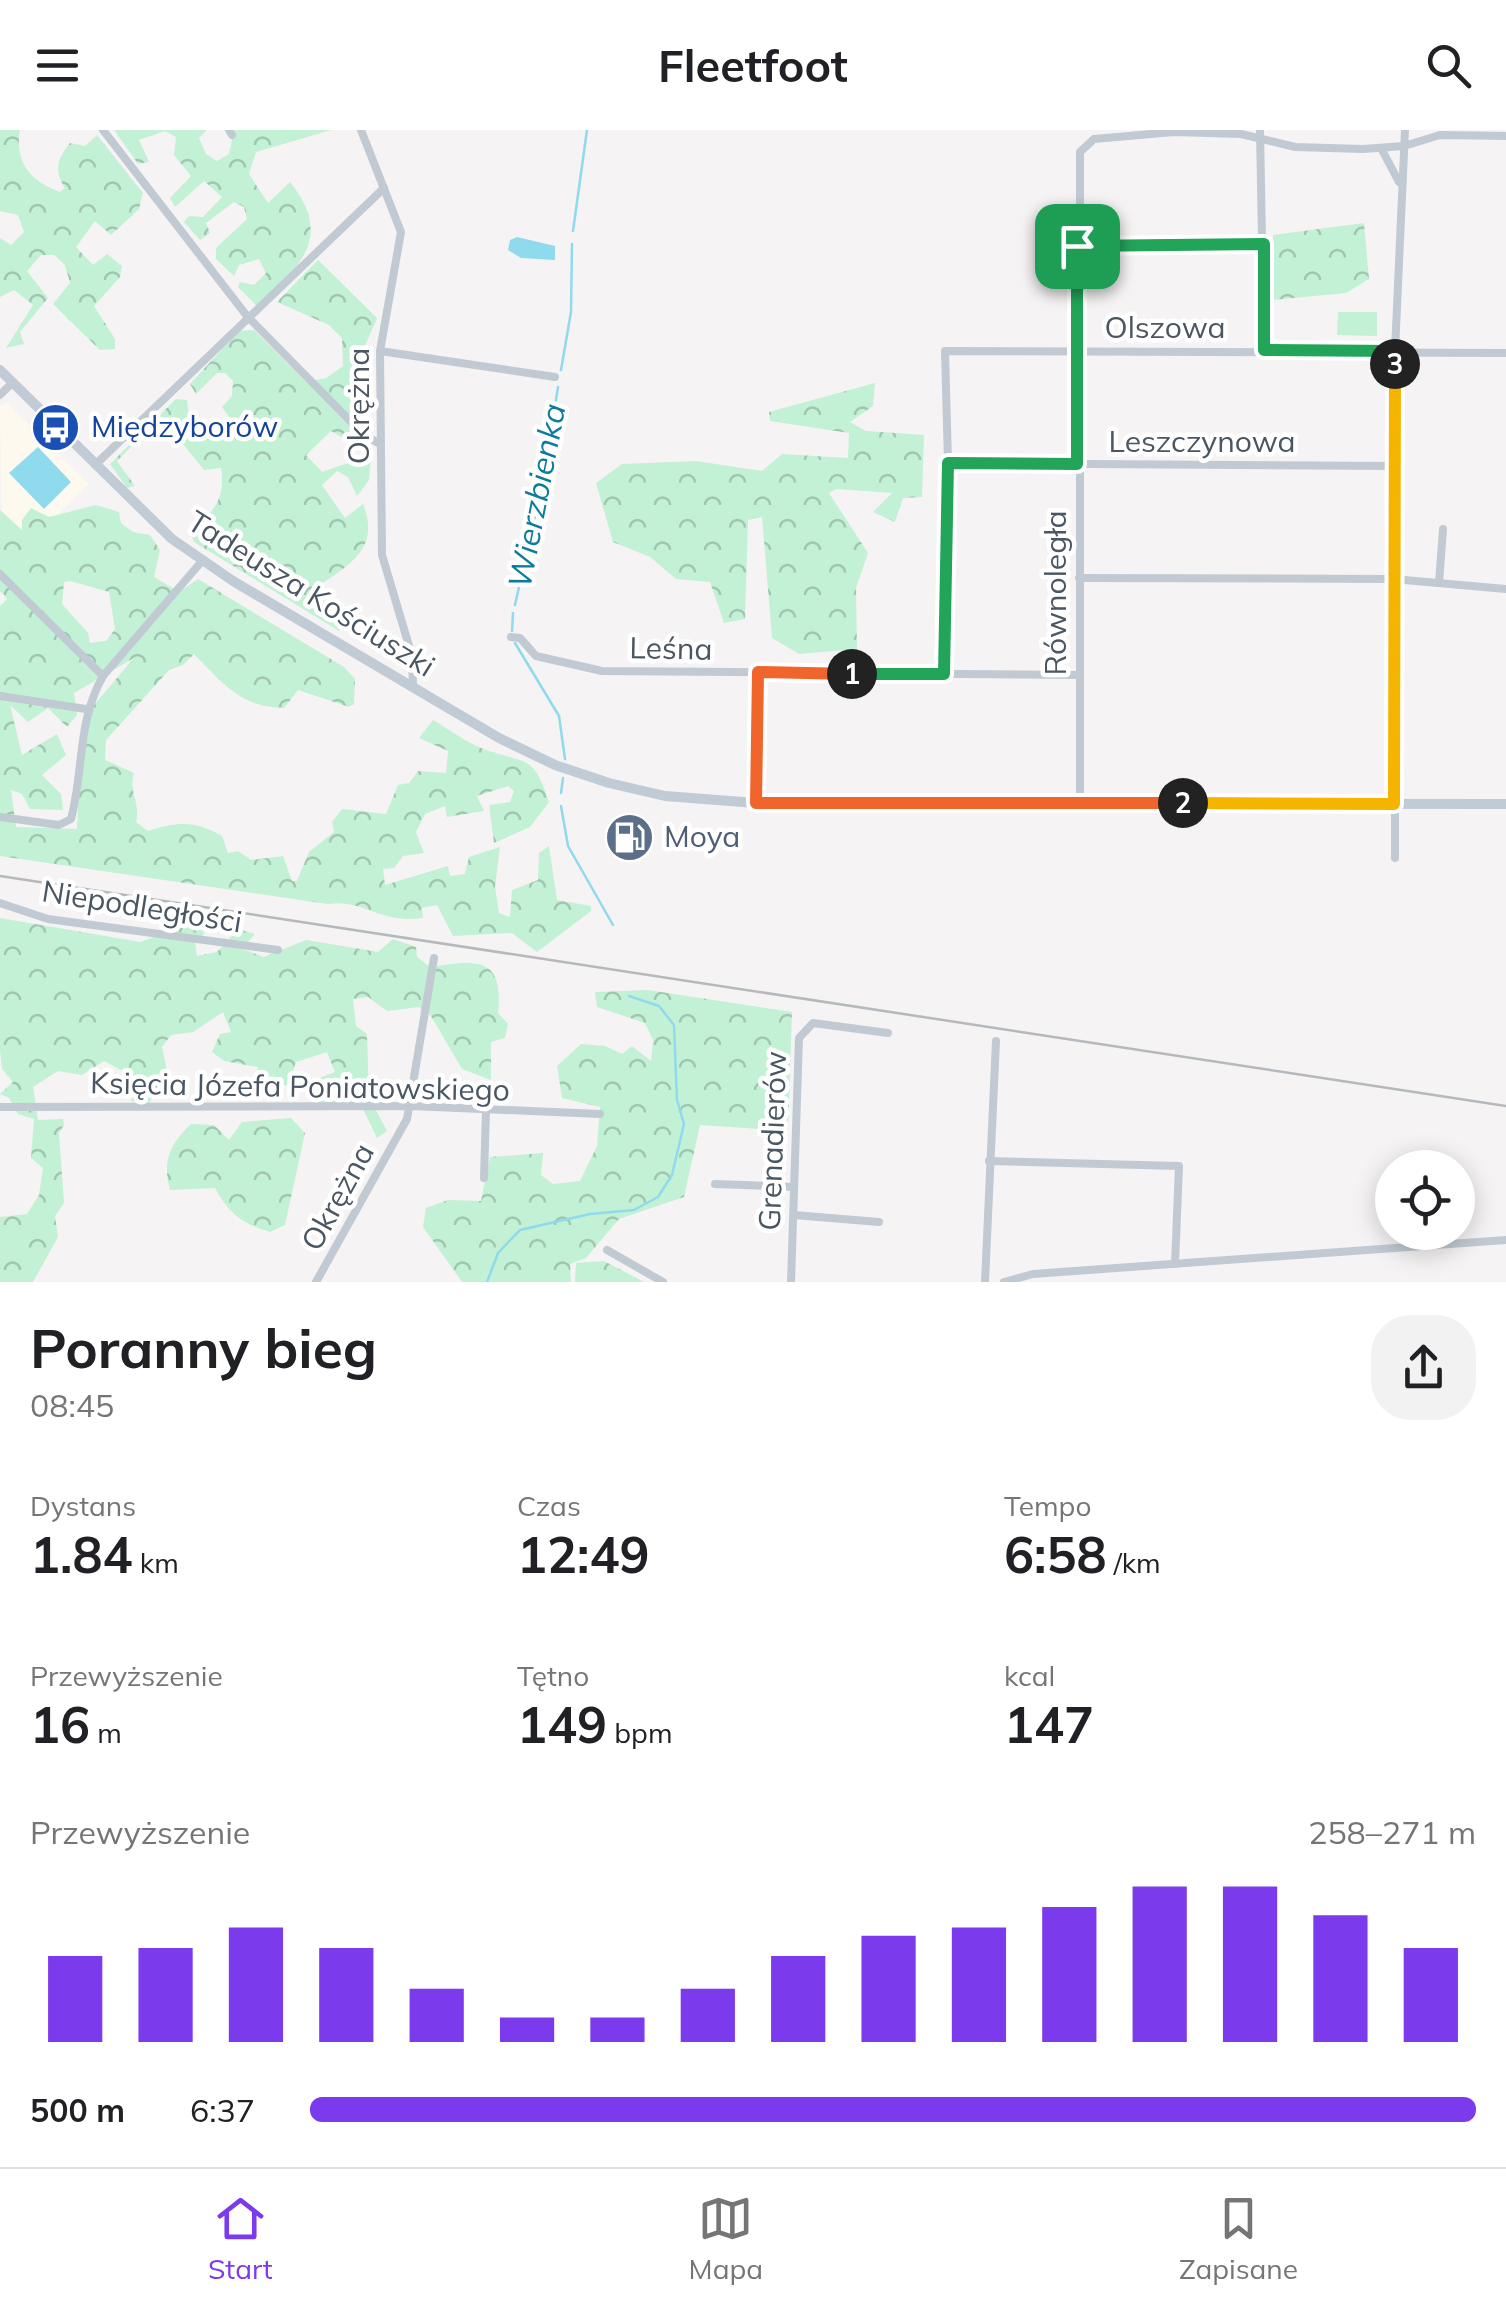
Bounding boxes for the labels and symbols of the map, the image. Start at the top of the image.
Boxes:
pin [1035,204,1120,289]
street label: Olszowa [1105,308,1225,346]
pin: 3 [1370,339,1420,389]
street label: Okrężna [339,348,377,464]
water label: Wierzbienka [499,400,574,592]
bus stop icon: Międzyborów [30,401,82,453]
place label: Międzyborów [91,407,278,445]
street label: Leszczynowa [1109,422,1295,460]
street label: Tadeusza Kościuszki [181,502,442,685]
street label: Równoległa [1036,511,1074,675]
street label: Leśna [629,628,713,668]
pin: 1 [827,649,877,699]
pin: 2 [1158,778,1208,828]
fuel station icon: Moya [603,811,655,863]
place label: Moya [664,817,740,855]
street label: Niepodległości [40,871,245,941]
street label: Grenadierów [750,1051,794,1231]
street label: Księcia Józefa Poniatowskiego [90,1063,510,1109]
street label: Okrężna [292,1136,382,1257]

